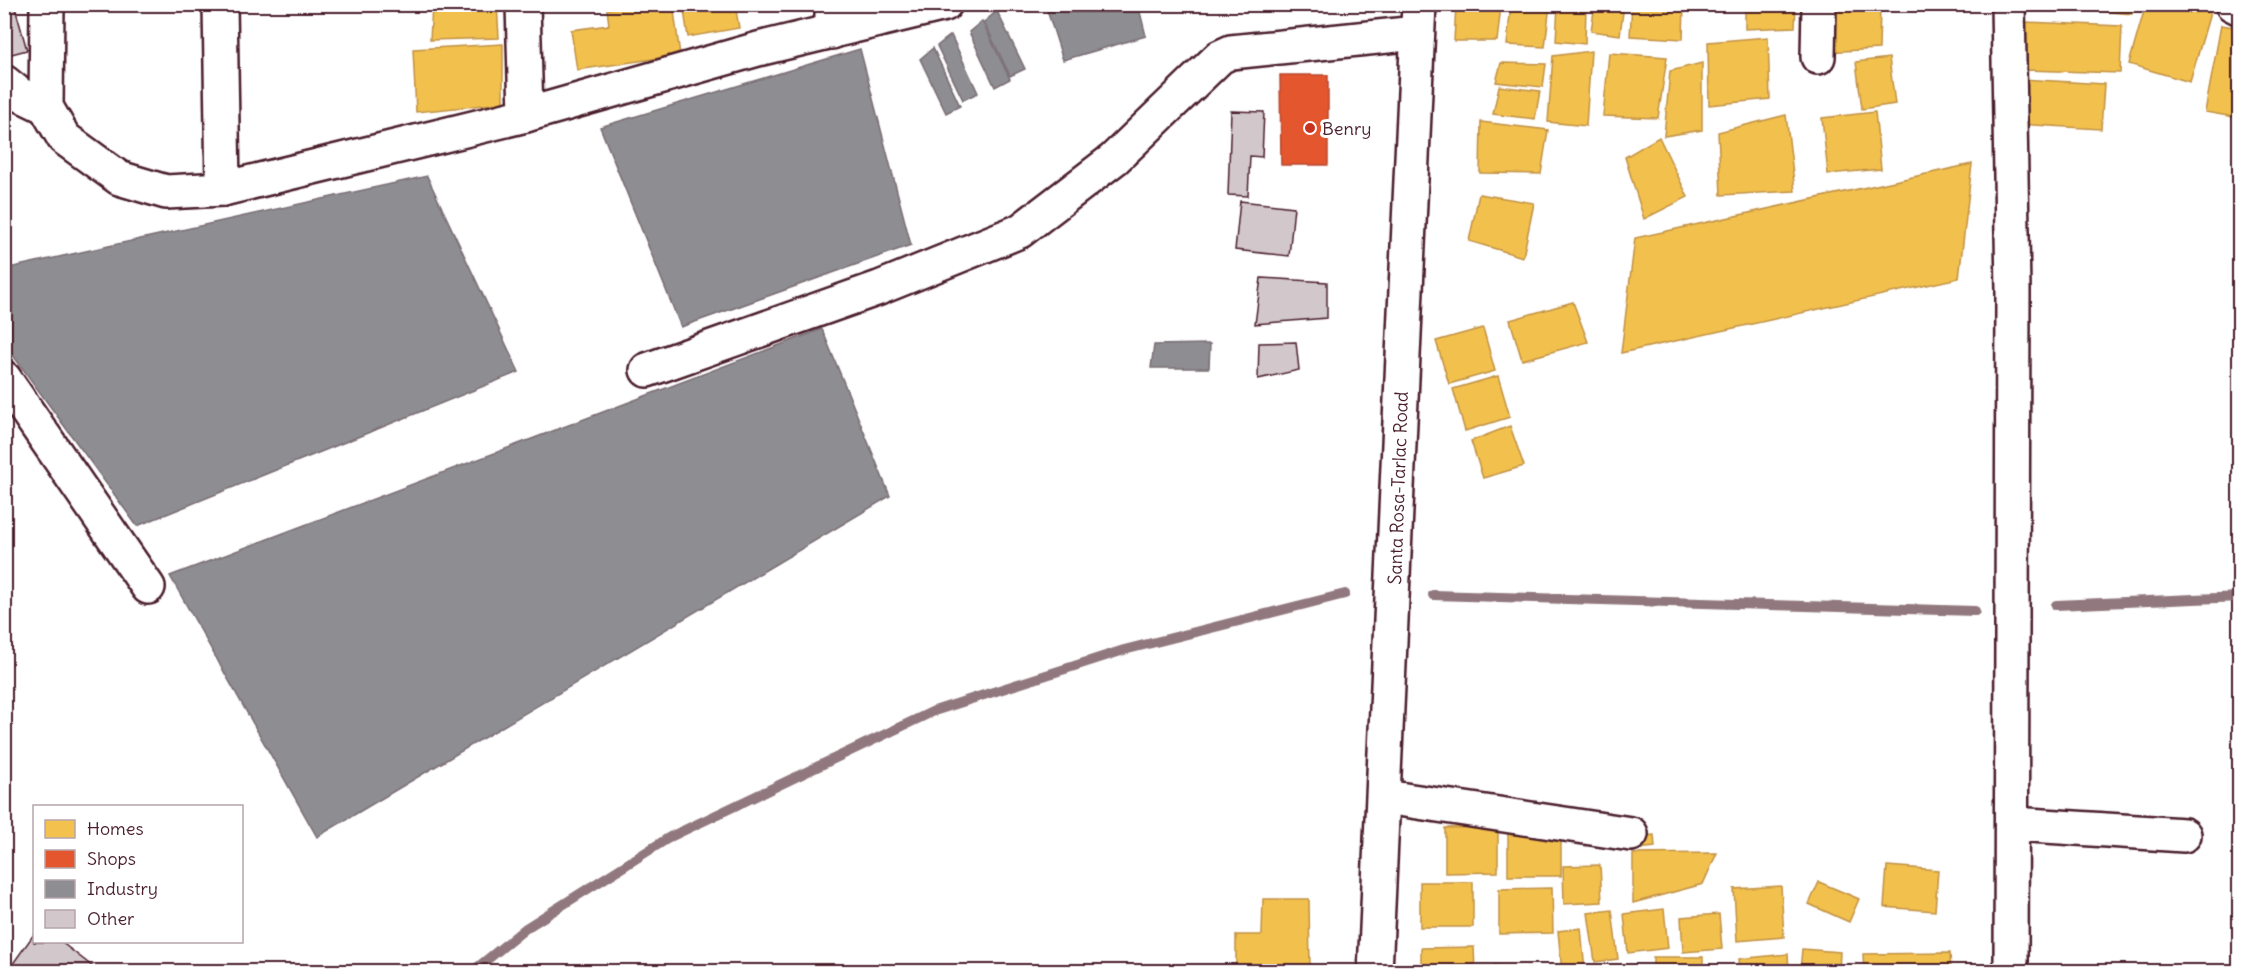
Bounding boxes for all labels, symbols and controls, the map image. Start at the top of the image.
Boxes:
place label: Benry [1322,117,1371,140]
marker: Benry [1303,121,1317,135]
street label: Santa Rosa-Tarlac Road [1383,391,1413,585]
legend [33,805,243,943]
text: Homes [87,817,144,840]
text: Shops [87,847,136,870]
text: Industry [87,877,158,900]
text: Other [87,907,135,930]

